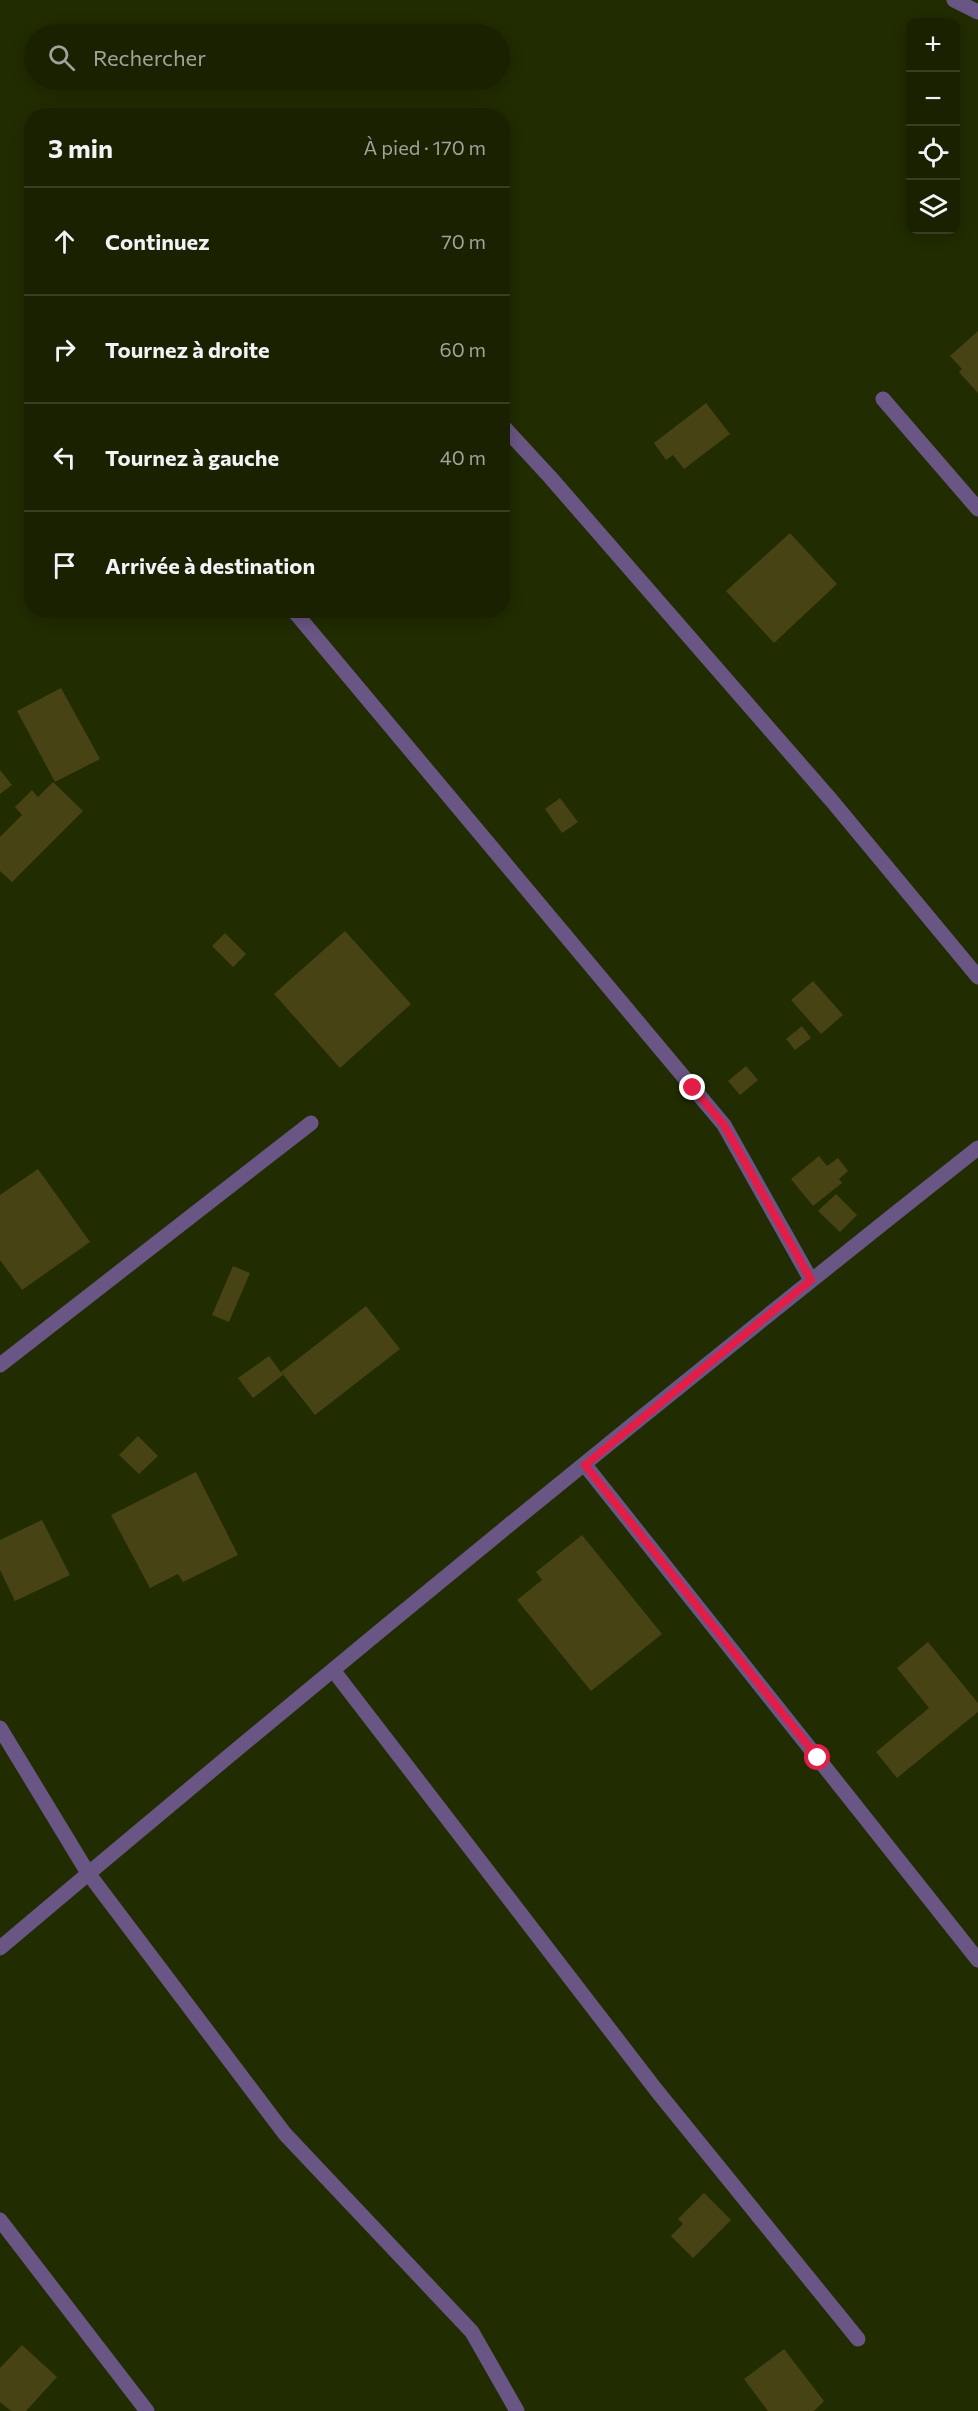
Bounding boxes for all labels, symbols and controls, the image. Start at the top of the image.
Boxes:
map controls [906,18,960,234]
button: + [906,18,960,72]
search box [24,24,510,90]
icon: search [45,41,78,74]
text: Rechercher [93,44,206,71]
button: − [906,72,960,126]
button: locate [906,126,960,180]
text: 3 min [48,132,113,163]
text: À pied · 170 m [364,135,486,159]
button: layers [906,180,960,234]
icon: ahead [48,225,81,258]
text: Continuez [105,228,210,255]
text: 70 m [441,229,486,253]
icon: right [48,333,81,366]
text: Tournez à droite [105,336,270,363]
text: 60 m [440,337,486,361]
icon: left [48,441,81,474]
text: Tournez à gauche [105,444,279,471]
text: 40 m [440,445,486,469]
icon: arrive [48,549,81,582]
text: Arrivée à destination [105,552,315,579]
route end [679,1074,705,1100]
route start [804,1744,830,1770]

